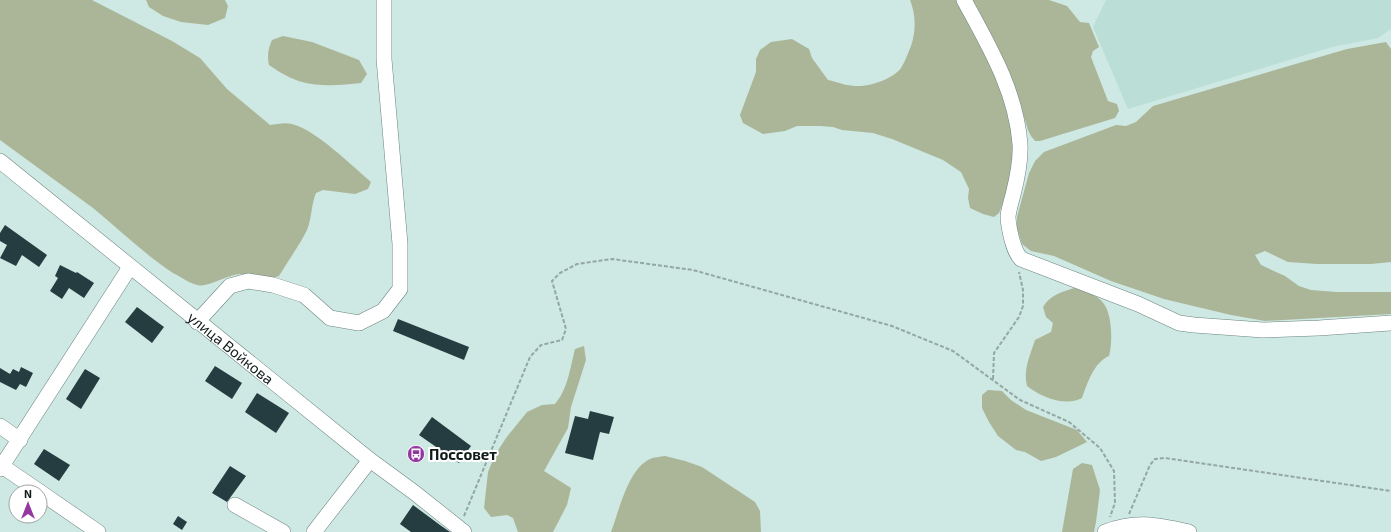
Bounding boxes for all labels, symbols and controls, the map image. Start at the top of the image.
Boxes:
street label: улица Войкова [184,308,278,388]
bus stop icon: Поссовет [406,444,426,464]
place label: Поссовет [429,445,497,463]
north arrow [8,484,48,524]
text: N [24,487,32,500]

